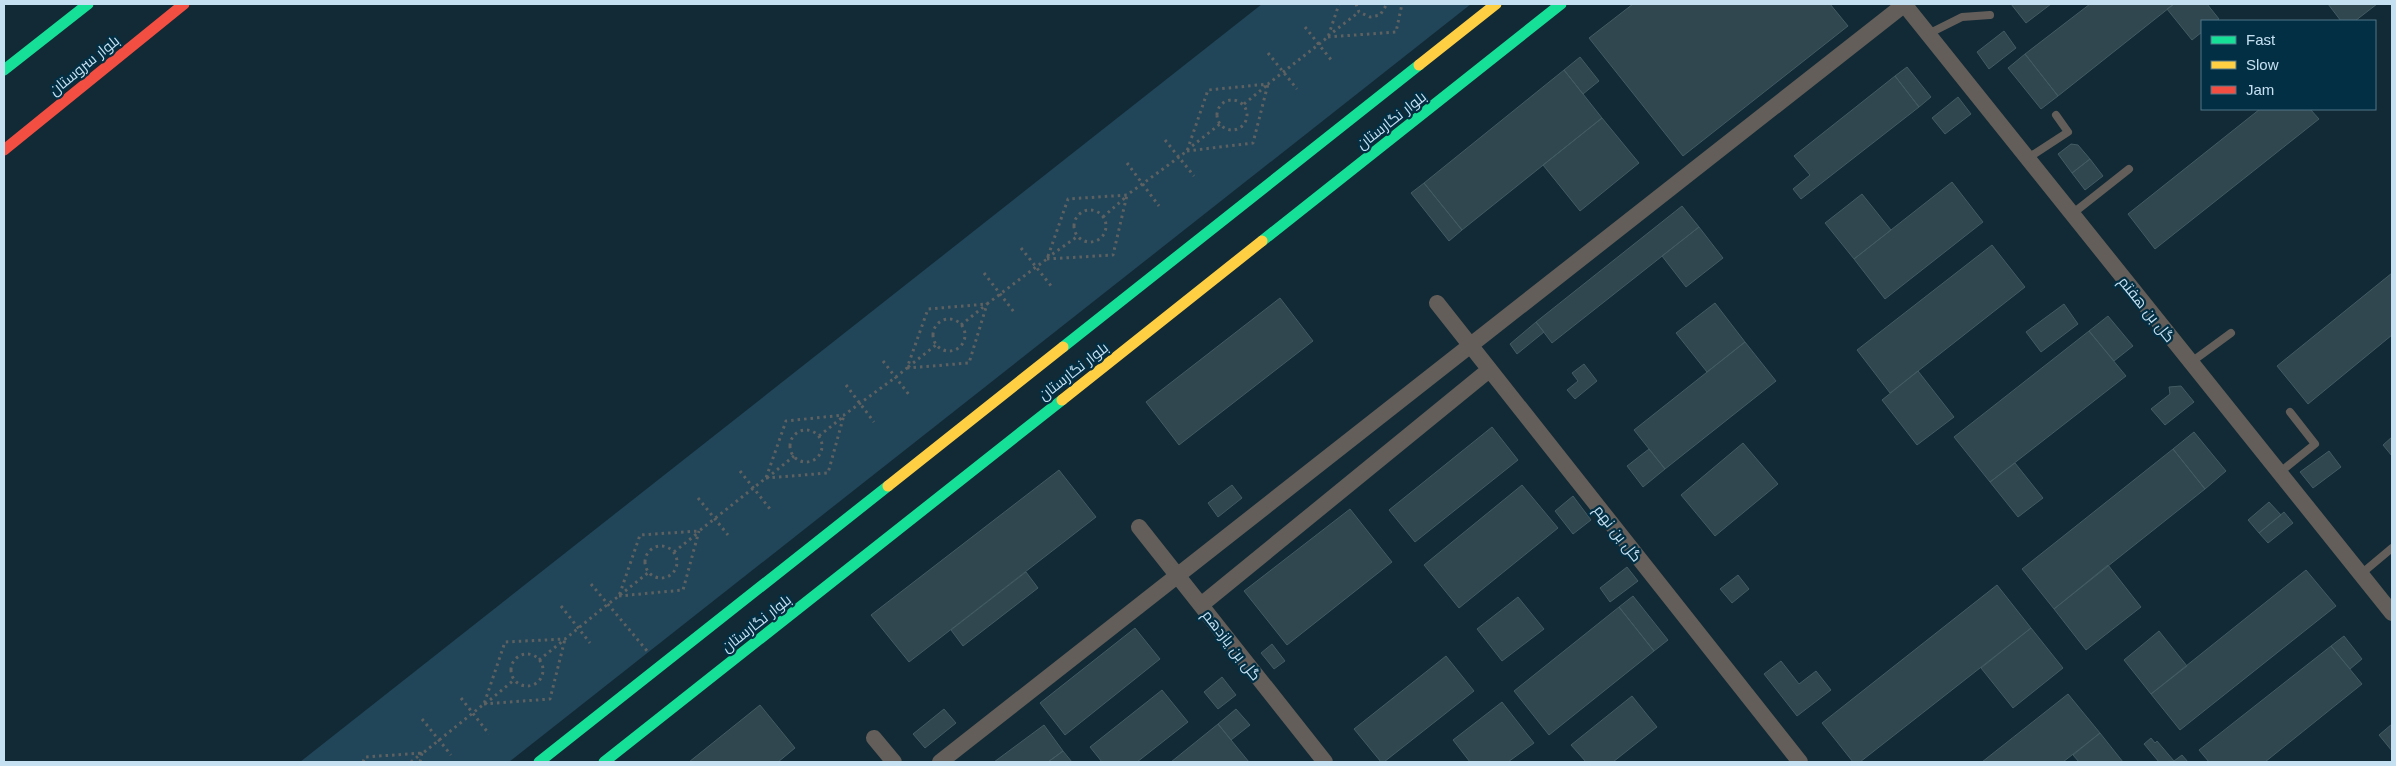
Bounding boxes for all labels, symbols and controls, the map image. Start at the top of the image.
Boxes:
legend [2201,20,2376,110]
street label: بلوار سروستان [45,31,124,100]
text: Fast [2246,31,2276,48]
text: Slow [2246,56,2279,73]
text: Jam [2246,81,2274,98]
street label: بلوار نگارستان [1353,88,1430,154]
street label: گل بن هفتم [2114,273,2179,346]
street label: بلوار نگارستان [1035,339,1112,405]
street label: گل بن نهم [1589,501,1645,566]
street label: بلوار نگارستان [718,591,795,657]
street label: گل بن یازدهم [1198,606,1265,685]

